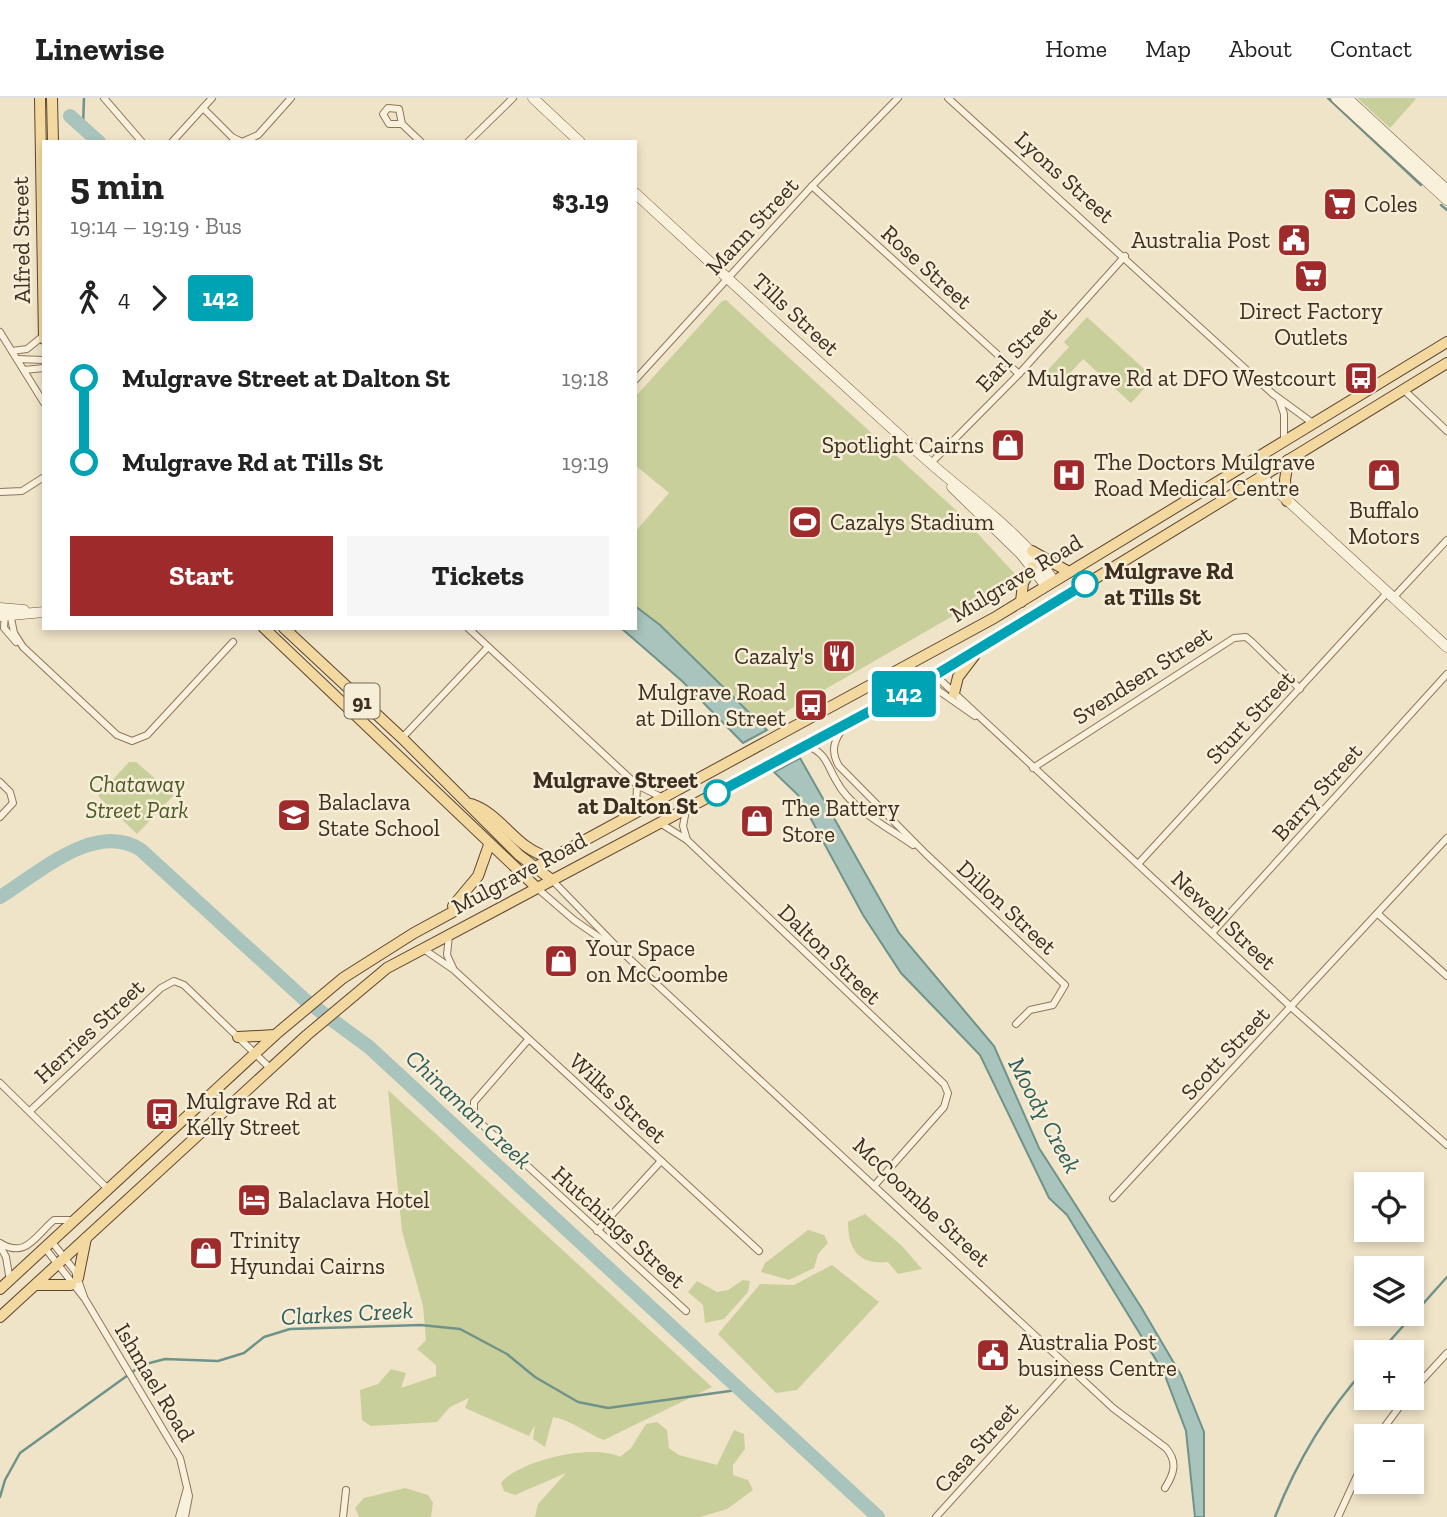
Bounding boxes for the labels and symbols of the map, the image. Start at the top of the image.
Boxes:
street label: Lyons Street [1010,125,1121,229]
street label: Mann Street [700,171,805,281]
street label: Alfred Street [6,176,36,304]
supermarket icon: Coles [1321,185,1359,223]
place label: Coles [1364,190,1418,218]
street label: Rose Street [876,219,978,315]
public building icon: Australia Post [1275,221,1313,259]
place label: Australia Post [1131,226,1270,254]
supermarket icon: Direct Factory Outlets [1292,257,1330,295]
street label: Tills Street [747,267,846,362]
place label: Direct Factory Outlets [1239,297,1383,351]
street label: Earl Street [970,300,1063,397]
bus stop icon: Mulgrave Rd at DFO Westcourt [1342,359,1380,397]
place label: Mulgrave Rd at DFO Westcourt [1027,364,1336,392]
shop icon: Spotlight Cairns [989,426,1027,464]
place label: Spotlight Cairns [822,431,984,459]
place label: The Doctors Mulgrave Road Medical Centre [1094,448,1315,502]
hospital icon: The Doctors Mulgrave Road Medical Centre [1050,456,1088,494]
shop icon: Buffalo Motors [1365,456,1403,494]
place label: Buffalo Motors [1348,496,1420,550]
sports icon: Cazalys Stadium [786,503,824,541]
place label: Cazalys Stadium [830,508,994,536]
street label: Mulgrave Road [945,528,1087,628]
place label: Mulgrave Rd at Tills St [1104,557,1234,611]
marker: Mulgrave Rd at Tills St [1072,571,1098,597]
street label: Svendsen Street [1067,619,1217,730]
restaurant icon: Cazaly's [820,637,858,675]
place label: Cazaly's [734,642,814,670]
street label: Sturt Street [1200,664,1301,770]
line badge: 142 [864,671,944,717]
place label: Mulgrave Road at Dillon Street [635,678,786,732]
road number: 91 [344,684,380,718]
bus stop icon: Mulgrave Road at Dillon Street [792,686,830,724]
street label: Barry Street [1266,737,1368,846]
place label: Mulgrave Street at Dalton St [533,766,699,820]
park label: Chataway Street Park [85,770,189,824]
marker: Mulgrave Street at Dalton St [704,780,730,806]
place label: Balaclava State School [318,788,440,842]
place label: The Battery Store [782,794,900,848]
school or university icon: Balaclava State School [275,796,313,834]
shop icon: The Battery Store [738,802,776,840]
street label: Mulgrave Road [447,826,591,920]
street label: Dillon Street [951,854,1063,960]
street label: Newell Street [1166,864,1283,976]
street label: Dalton Street [773,898,888,1010]
place label: Your Space on McCoombe [585,934,728,988]
shop icon: Your Space on McCoombe [542,942,580,980]
street label: Herries Street [28,973,150,1089]
street label: Scott Street [1175,1000,1276,1106]
water label: Chinaman Creek [400,1043,538,1175]
street label: Wilks Street [563,1047,673,1149]
water label: Moody Creek [1002,1052,1088,1178]
place label: Mulgrave Rd at Kelly Street [186,1087,337,1141]
bus stop icon: Mulgrave Rd at Kelly Street [143,1095,181,1133]
street label: McCoombe Street [848,1131,997,1273]
street label: Hutchings Street [546,1160,692,1295]
hotel icon: Balaclava Hotel [235,1181,273,1219]
place label: Balaclava Hotel [278,1186,430,1214]
place label: Trinity Hyundai Cairns [230,1226,385,1280]
shop icon: Trinity Hyundai Cairns [187,1234,225,1272]
water label: Clarkes Creek [280,1295,414,1331]
street label: Ishmael Road [109,1318,201,1446]
place label: Australia Post business Centre [1017,1328,1177,1382]
public building icon: Australia Post business Centre [974,1336,1012,1374]
street label: Casa Street [928,1395,1025,1498]

